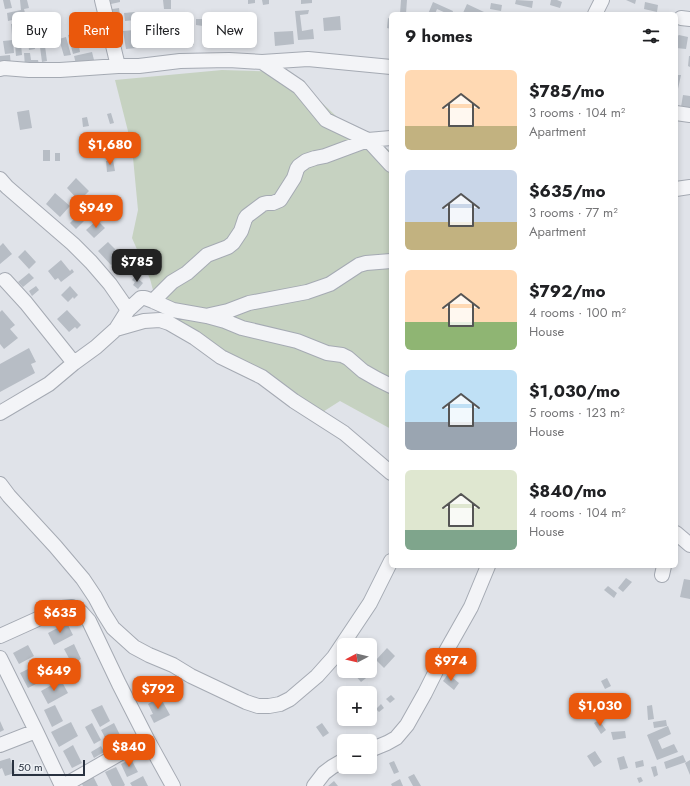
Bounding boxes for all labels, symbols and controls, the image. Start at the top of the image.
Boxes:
chip: Buy [12,12,61,48]
chip: Rent [69,12,123,48]
chip: Filters [131,12,194,48]
chip: New [202,12,257,48]
text: 9 homes [405,24,473,48]
icon: filters [640,25,662,47]
text: $785/mo [529,79,605,103]
icon: home [437,86,485,134]
text: 3 rooms · 104 m² [529,103,625,122]
text: Apartment [529,122,586,141]
pin: $1,680 [77,132,143,166]
text: $1,680 [88,135,132,154]
text: $635/mo [529,179,606,203]
icon: home [437,186,485,234]
pin: $949 [72,195,120,229]
text: $949 [79,198,113,217]
text: 3 rooms · 77 m² [529,203,618,222]
text: Apartment [529,222,586,241]
pin: $785 [113,249,161,283]
text: $785 [121,252,153,271]
text: $792/mo [529,279,605,303]
icon: home [437,286,485,334]
text: 4 rooms · 100 m² [529,303,626,322]
text: House [529,322,564,341]
text: $1,030/mo [529,379,620,403]
icon: home [437,386,485,434]
text: 5 rooms · 123 m² [529,403,625,422]
text: House [529,422,564,441]
text: $840/mo [529,479,606,503]
icon: home [437,486,485,534]
text: 4 rooms · 104 m² [529,503,626,522]
text: House [529,522,564,541]
pin: $635 [36,600,84,634]
text: $635 [43,603,77,622]
north arrow [337,638,377,678]
map controls [337,638,377,774]
pin: $974 [427,648,475,682]
text: $974 [434,651,468,670]
pin: $649 [30,658,78,692]
text: $649 [37,661,71,680]
pin: $792 [134,676,182,710]
text: $792 [141,679,175,698]
button: + [337,686,377,726]
pin: $1,030 [567,693,633,727]
text: $1,030 [578,696,622,715]
pin: $840 [105,734,153,768]
button: − [337,734,377,774]
text: $840 [112,737,146,756]
scale bar [12,758,85,777]
text: 50 m [18,759,43,775]

